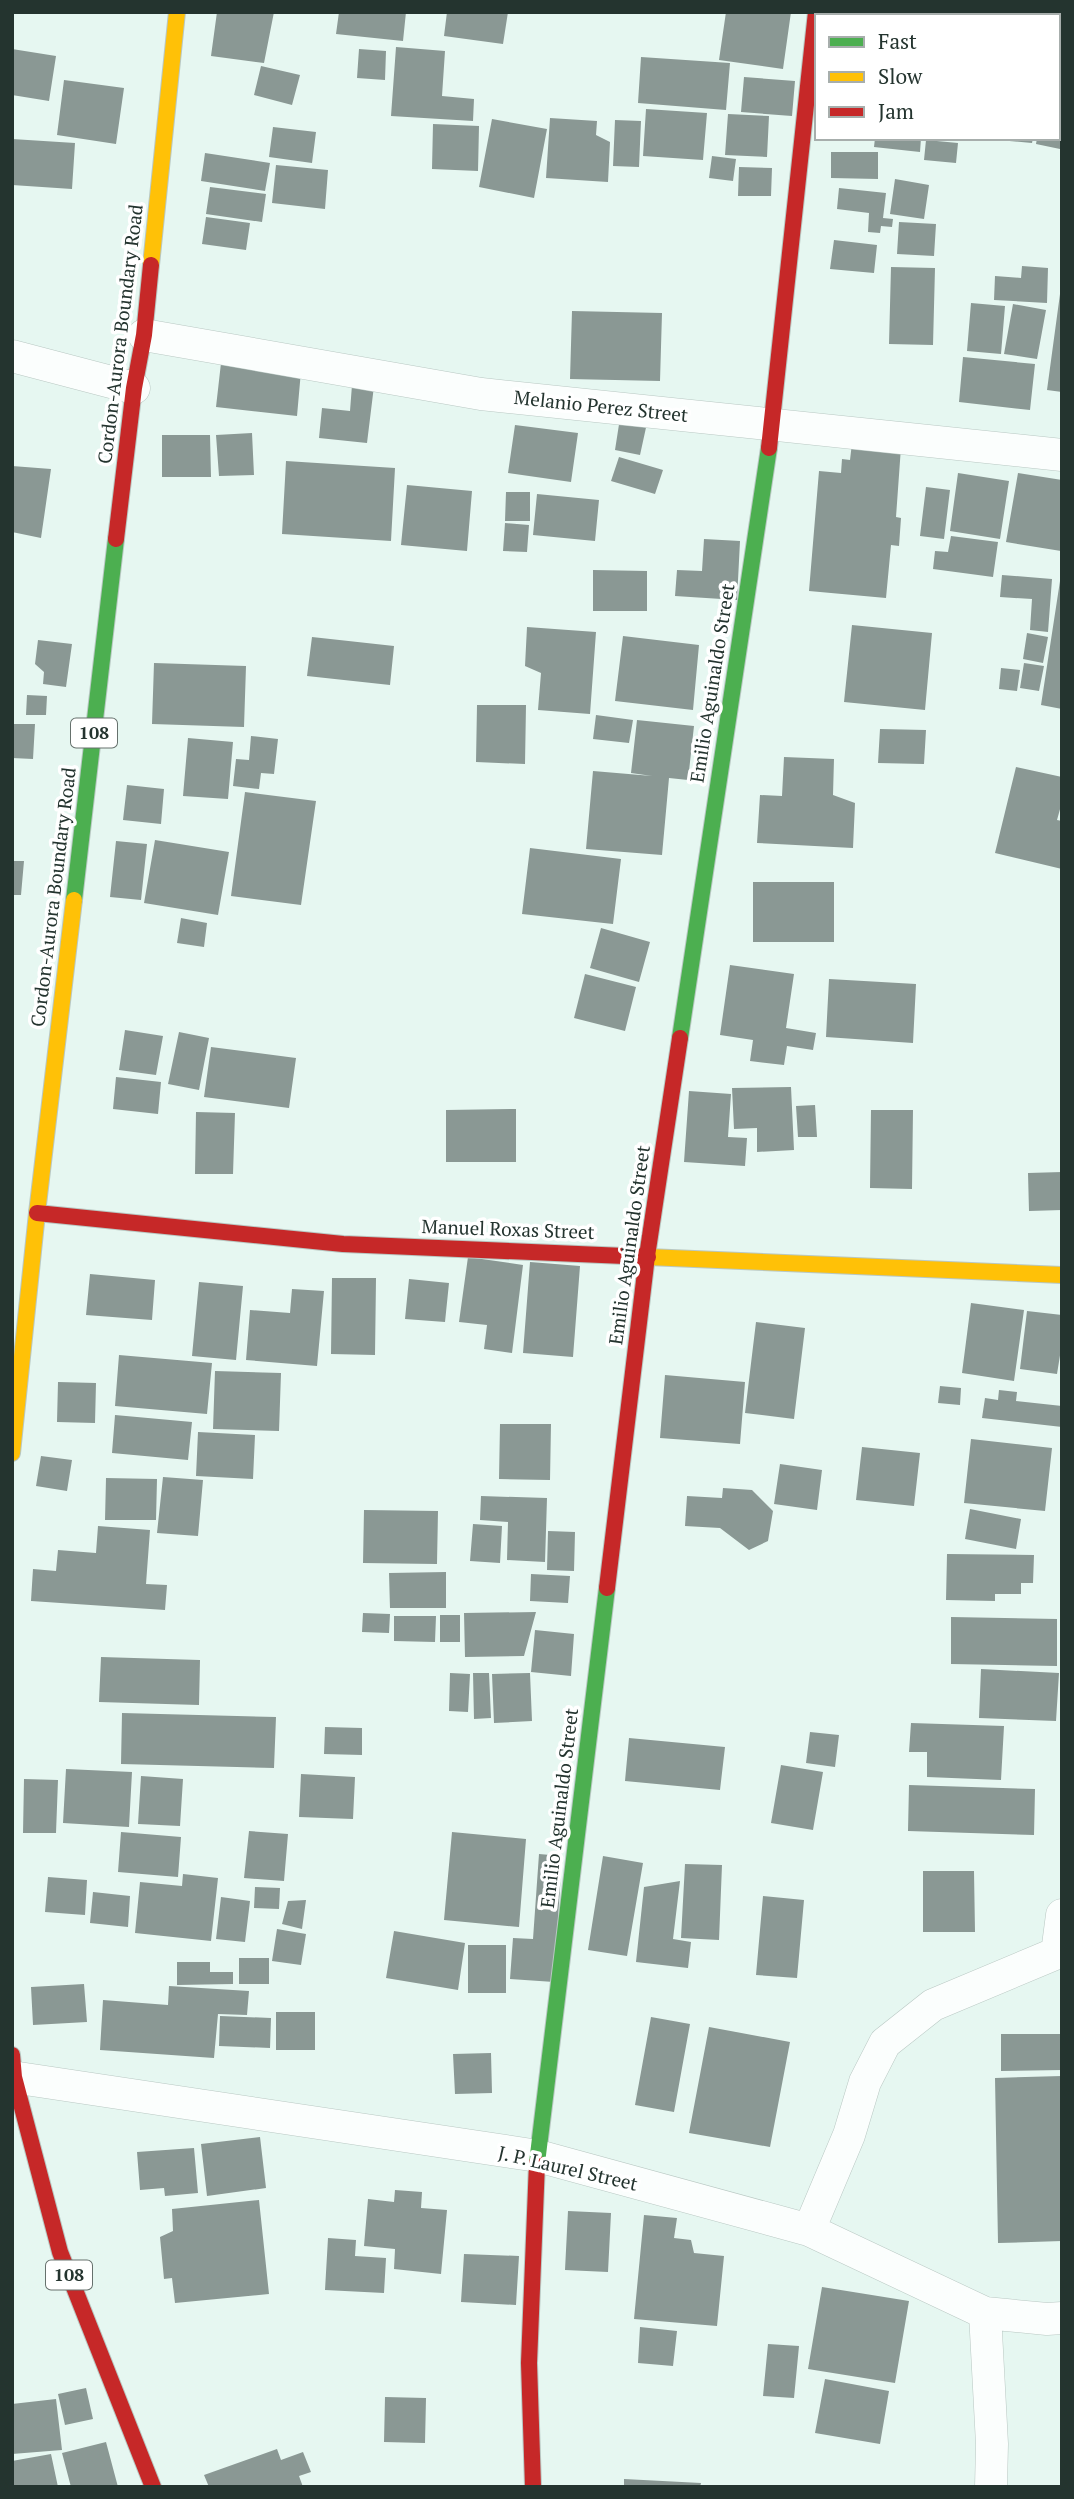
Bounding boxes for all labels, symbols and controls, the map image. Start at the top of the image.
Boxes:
legend [815,14,1060,140]
text: Fast [878,27,917,55]
text: Slow [878,62,923,90]
text: Jam [878,97,914,125]
street label: Cordon-Aurora Boundary Road [91,202,148,465]
street label: Melanio Perez Street [513,384,689,427]
street label: Emilio Aguinaldo Street [683,582,740,784]
road number: 108 [71,718,117,748]
street label: Cordon-Aurora Boundary Road [24,765,81,1028]
street label: Emilio Aguinaldo Street [602,1144,655,1346]
street label: Manuel Roxas Street [421,1213,595,1244]
street label: Emilio Aguinaldo Street [534,1707,583,1909]
street label: J. P. Laurel Street [496,2139,640,2196]
road number: 108 [46,2260,92,2290]

